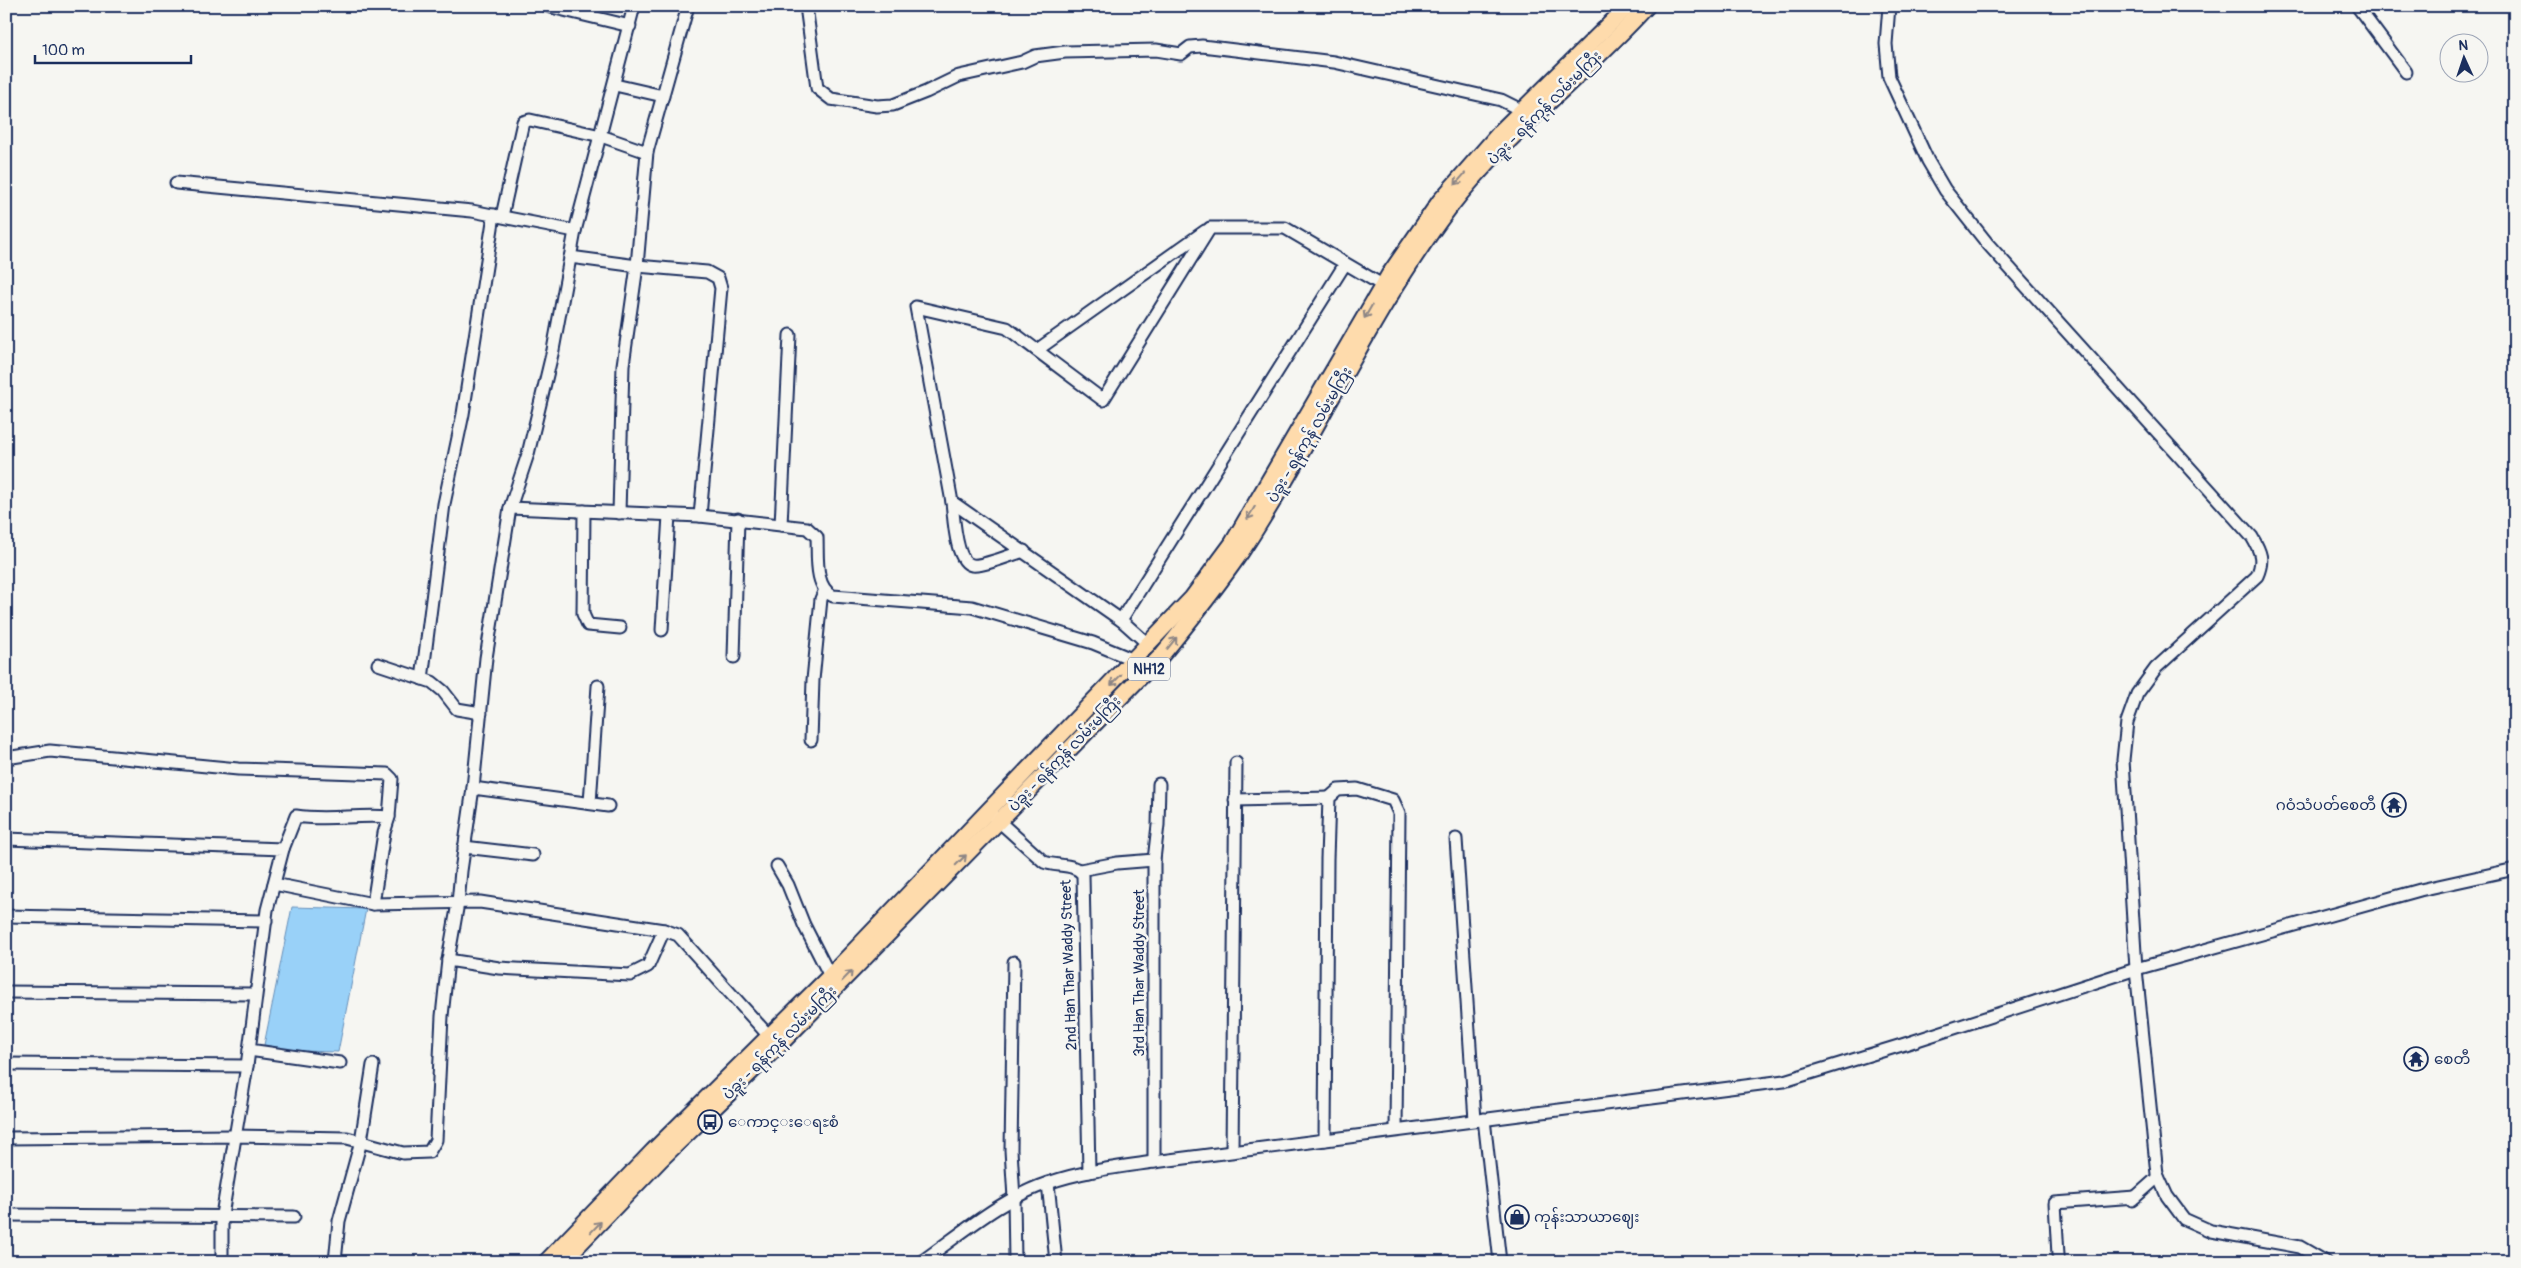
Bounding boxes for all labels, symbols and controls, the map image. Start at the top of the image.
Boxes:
scale bar [35,32,191,64]
north arrow [2438,32,2488,82]
text: N [2458,37,2469,54]
text: 100 m [42,41,85,60]
street label: ပဲခူး - ရန်ကုန် လမ်းမကြီး [1483,46,1608,171]
one-way arrow [1454,172,1465,185]
one-way arrow [1362,305,1372,319]
street label: ပဲခူး - ရန်ကုန် လမ်းမကြီး [1262,363,1358,507]
one-way arrow [1245,506,1255,520]
one-way arrow [1166,637,1178,650]
road number: NH12 [1128,658,1170,681]
one-way arrow [1110,673,1122,686]
street label: ပဲခူး - ရန်ကုန် လမ်းမကြီး [1004,691,1127,817]
temple icon: ဂဝံသံပတ်စေတီ [2381,792,2407,818]
place label: ဂဝံသံပတ်စေတီ [2276,795,2376,815]
one-way arrow [955,855,967,867]
street label: 2nd Han Thar Waddy Street [1056,878,1081,1051]
street label: 3rd Han Thar Waddy Street [1130,888,1149,1057]
one-way arrow [841,970,853,982]
street label: ပဲခူး - ရန်ကုန် လမ်းမကြီး [718,981,843,1106]
temple icon: စေတီ [2403,1046,2429,1072]
place label: စေတီ [2434,1049,2470,1069]
bus stop icon: ေကာင္းေရႊစံ [697,1109,723,1135]
place label: ေကာင္းေရႊစံ [728,1113,839,1134]
shop icon: ကုန်းသာယာဈေး [1504,1204,1530,1230]
place label: ကုန်းသာယာဈေး [1534,1207,1640,1229]
one-way arrow [590,1220,602,1233]

